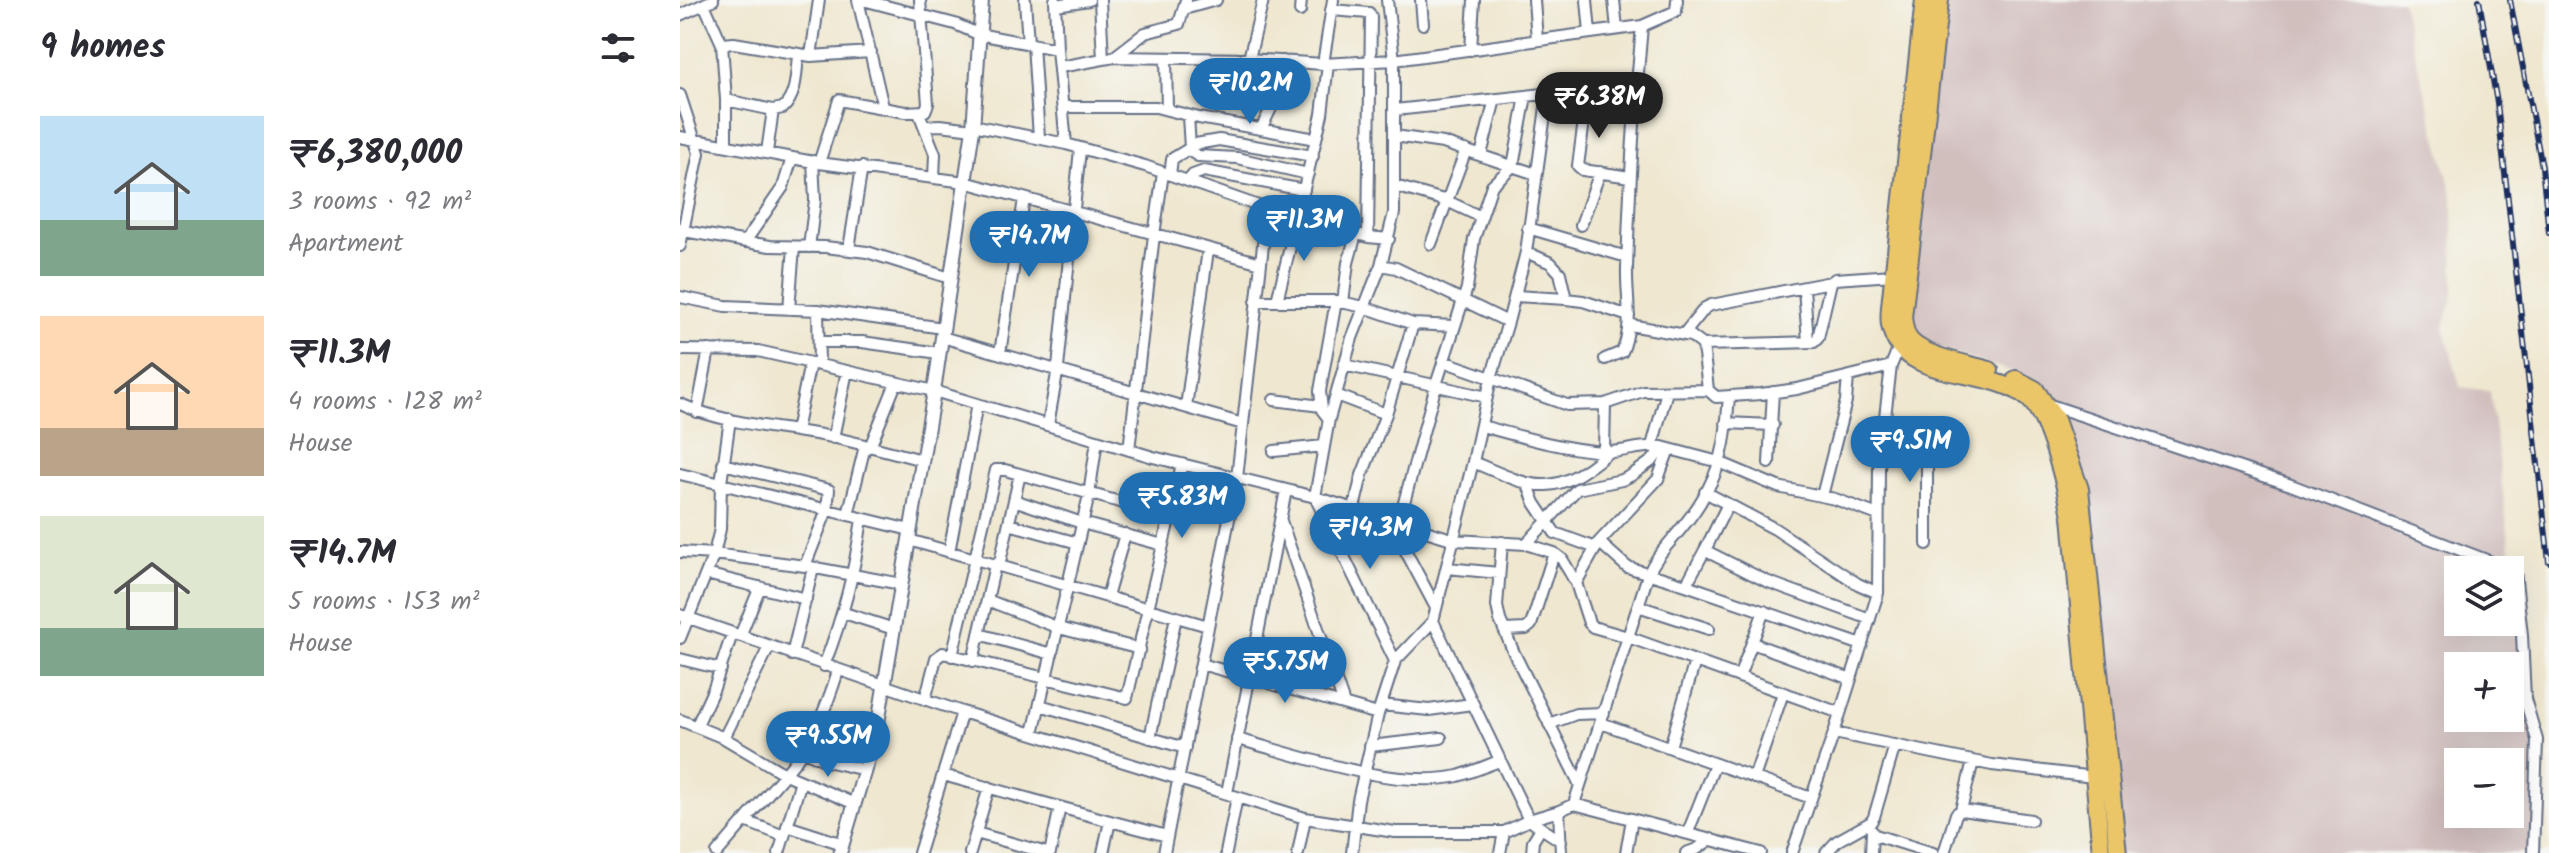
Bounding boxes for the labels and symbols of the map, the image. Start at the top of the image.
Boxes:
pin: ₹10.2M [1185,58,1315,126]
pin: ₹6.38M [1534,72,1664,140]
pin: ₹11.3M [1239,195,1369,263]
pin: ₹14.7M [964,211,1094,279]
pin: ₹9.51M [1845,416,1975,484]
pin: ₹5.83M [1117,472,1247,540]
pin: ₹14.3M [1305,503,1435,571]
pin: ₹5.75M [1220,637,1350,705]
pin: ₹9.55M [763,711,893,779]

